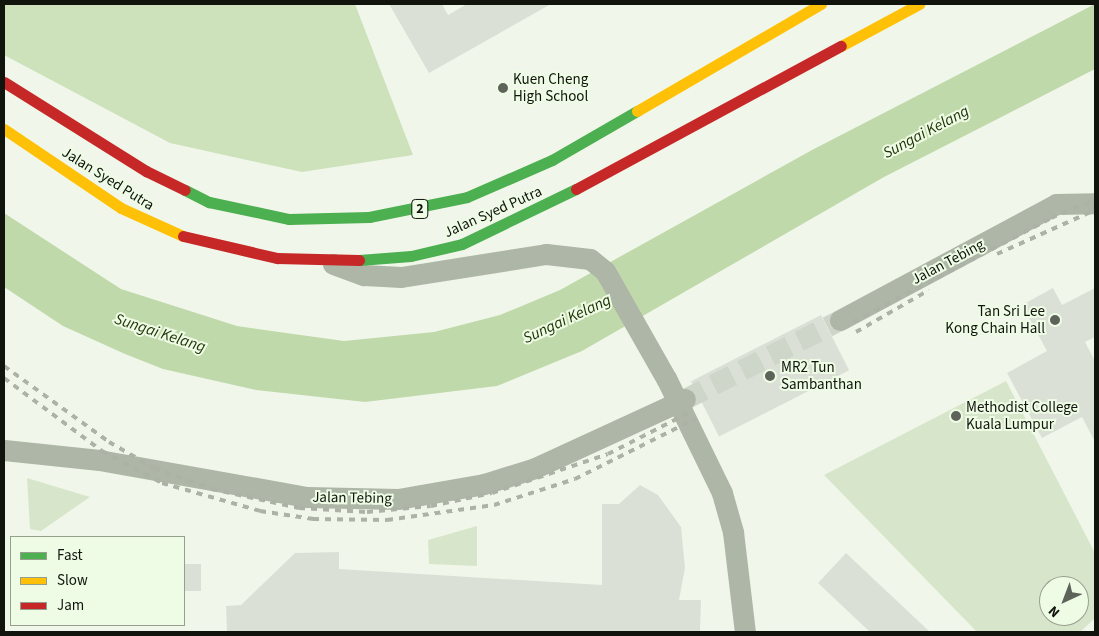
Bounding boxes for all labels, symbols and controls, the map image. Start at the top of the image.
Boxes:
place label: Kuen Cheng High School [513,70,588,105]
marker: Kuen Cheng High School [497,82,509,94]
water label: Sungai Kelang [880,101,972,163]
street label: Jalan Syed Putra [59,143,157,215]
street label: Jalan Syed Putra [441,182,545,242]
road number: 2 [411,198,429,220]
street label: Jalan Tebing [909,235,987,289]
water label: Sungai Kelang [520,290,614,348]
place label: Tan Sri Lee Kong Chain Hall [945,302,1045,337]
water label: Sungai Kelang [112,309,208,357]
marker: Tan Sri Lee Kong Chain Hall [1049,314,1061,326]
place label: MR2 Tun Sambanthan [781,358,862,393]
marker: MR2 Tun Sambanthan [763,369,777,383]
place label: Methodist College Kuala Lumpur [966,398,1078,433]
marker: Methodist College Kuala Lumpur [950,410,962,422]
street label: Jalan Tebing [312,488,392,508]
legend [10,536,185,626]
text: Fast [57,545,83,566]
text: Slow [57,570,88,591]
north arrow [1039,576,1089,626]
text: Jam [57,595,84,616]
text: N [1044,601,1065,622]

